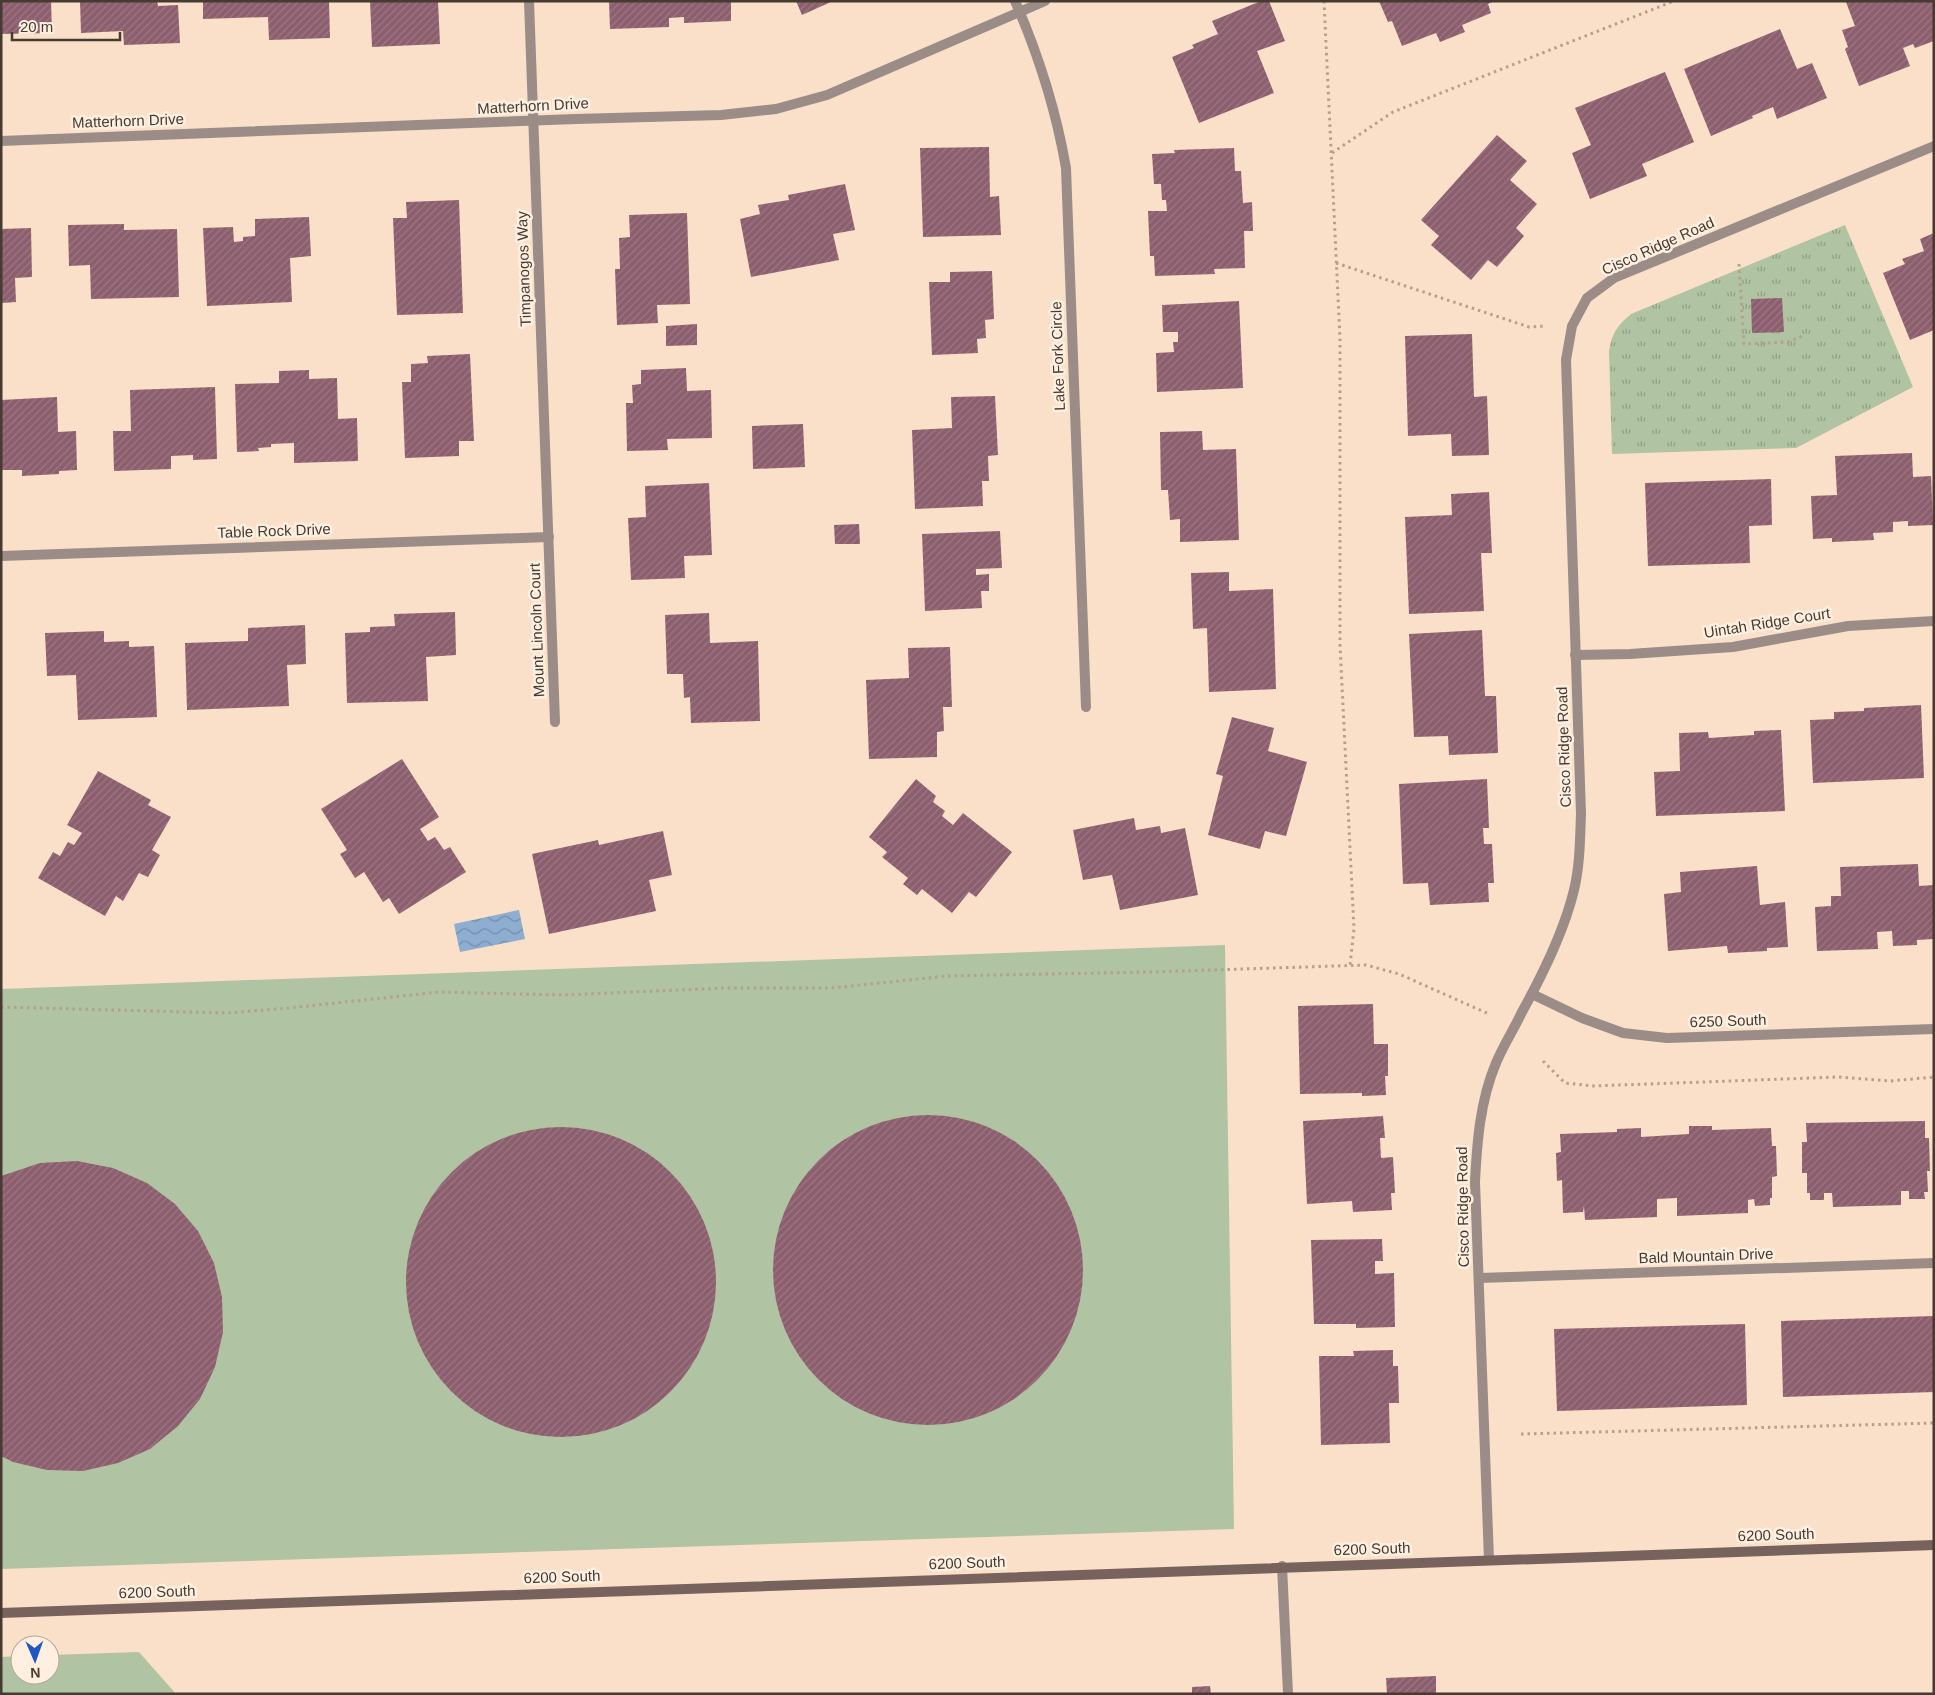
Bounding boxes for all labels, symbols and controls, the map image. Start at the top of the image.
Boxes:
scale bar [12,10,120,42]
text: 20 m [20,18,53,35]
street label: Matterhorn Drive [477,94,589,117]
street label: Matterhorn Drive [72,110,184,131]
street label: Timpanogos Way [513,210,534,327]
street label: Cisco Ridge Road [1599,213,1716,278]
street label: Lake Fork Circle [1047,301,1068,411]
street label: Table Rock Drive [217,520,331,541]
street label: Mount Lincoln Court [526,562,547,697]
street label: Uintah Ridge Court [1703,604,1832,641]
street label: Cisco Ridge Road [1553,686,1574,808]
street label: 6250 South [1689,1011,1767,1030]
street label: Cisco Ridge Road [1453,1146,1472,1268]
street label: Bald Mountain Drive [1638,1245,1774,1266]
street label: 6200 South [1737,1525,1815,1544]
street label: 6200 South [1333,1539,1411,1558]
street label: 6200 South [928,1553,1006,1572]
street label: 6200 South [523,1567,601,1586]
street label: 6200 South [118,1582,196,1601]
north arrow [10,1635,60,1685]
text: N [30,1665,41,1681]

